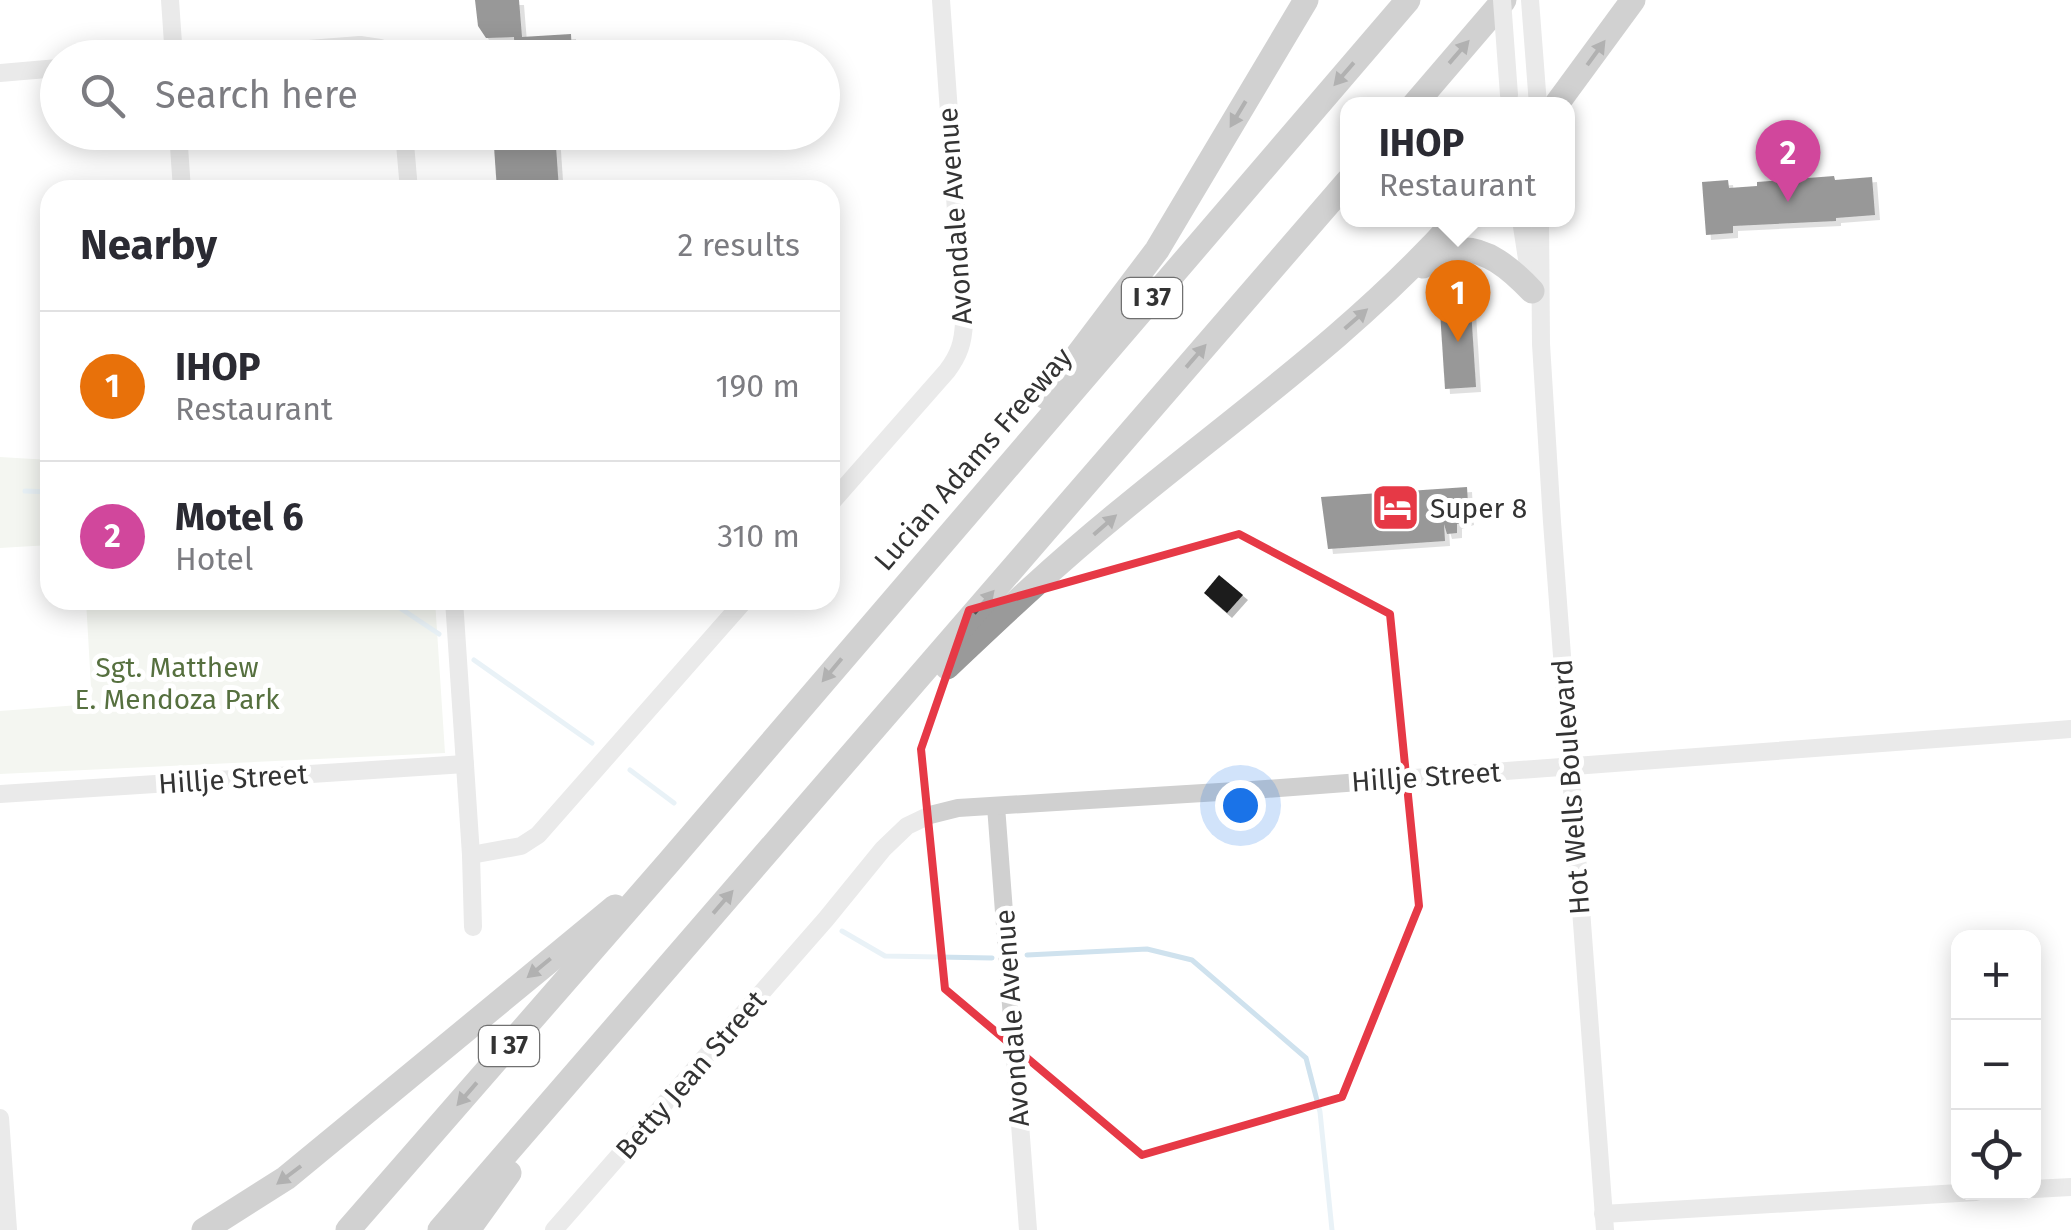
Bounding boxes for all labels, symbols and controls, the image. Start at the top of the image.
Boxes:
search box [40,40,840,150]
one-way arrow [1448,40,1470,65]
one-way arrow [1586,40,1605,66]
one-way arrow [1334,61,1356,86]
icon: search [75,68,130,123]
text: Search here [155,72,358,118]
popup [1340,97,1575,227]
one-way arrow [1230,100,1247,128]
street label: Avondale Avenue [931,106,979,326]
text: IHOP [1379,120,1464,166]
pin: 2 [1756,120,1820,202]
text: Restaurant [1379,166,1536,204]
text: Nearby [80,220,217,270]
text: 2 results [677,226,800,264]
pin: 1 [1426,260,1490,342]
road number: I 37 [1122,278,1182,318]
one-way arrow [1343,308,1368,330]
street label: Lucian Adams Freeway [867,341,1079,577]
text: IHOP [175,344,261,390]
one-way arrow [1185,344,1207,369]
text: 1 [105,367,120,405]
text: 190 m [716,367,800,405]
text: Restaurant [175,390,333,428]
hotel icon: Super 8 [1369,482,1421,534]
place label: Super 8 [1430,492,1527,525]
text: Motel 6 [175,494,304,540]
one-way arrow [1092,514,1117,536]
text: 2 [104,517,121,555]
text: 310 m [717,517,800,555]
text: Hotel [175,540,253,578]
one-way arrow [972,590,994,615]
park label: Sgt. Matthew E. Mendoza Park [74,651,280,716]
one-way arrow [821,657,843,682]
street label: Hot Wells Boulevard [1546,658,1596,916]
street label: Hillje Street [1350,755,1503,799]
street label: Hillje Street [157,757,310,801]
your location [1215,780,1266,831]
one-way arrow [712,890,734,915]
street label: Avondale Avenue [988,908,1036,1128]
map controls [1951,930,2041,1200]
button: + [1951,930,2041,1020]
one-way arrow [527,957,552,978]
street label: Betty Jean Street [609,983,774,1166]
button: − [1951,1020,2041,1110]
road number: I 37 [479,1026,539,1066]
one-way arrow [456,1081,478,1106]
button: locate [1951,1110,2041,1200]
one-way arrow [276,1165,302,1185]

